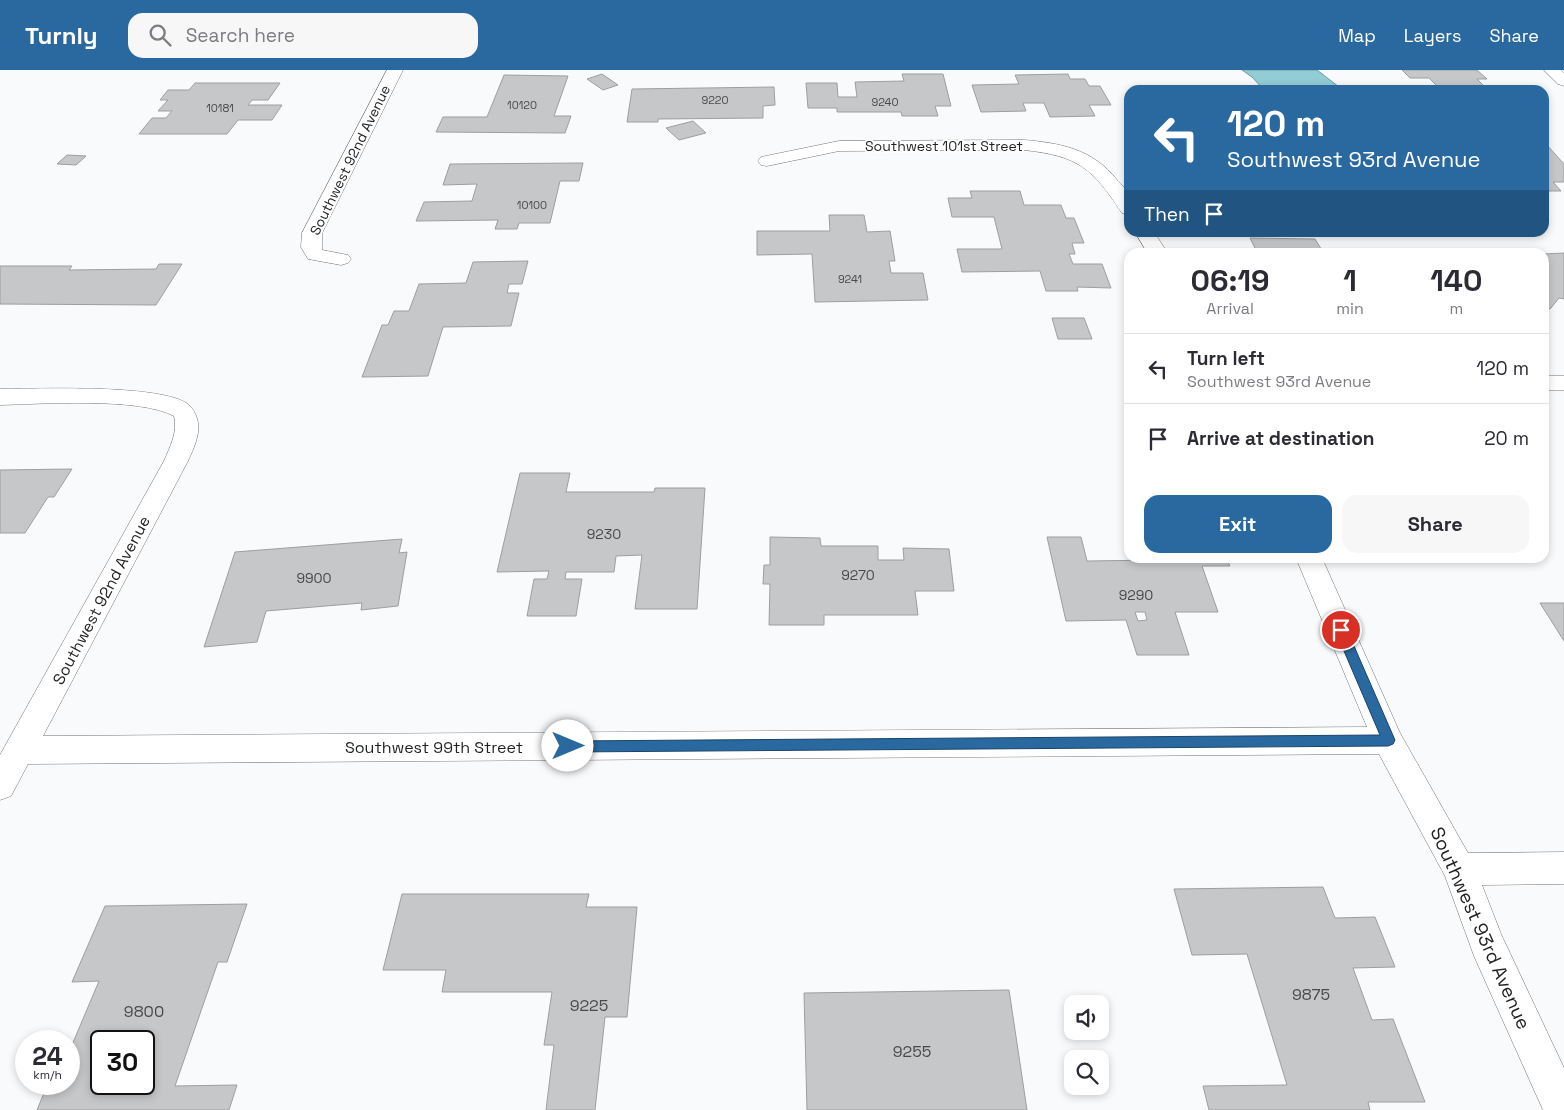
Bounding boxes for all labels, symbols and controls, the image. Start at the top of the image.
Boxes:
search box [128,13,478,58]
text: Turnly [25,20,98,51]
icon: search [146,21,174,49]
text: Search here [186,23,295,48]
text: Map [1338,24,1376,47]
text: Layers [1404,24,1461,47]
text: Share [1489,24,1539,47]
street label: Southwest 92nd Avenue [306,82,394,238]
house number: 9220 [701,93,729,107]
house number: 9240 [872,95,898,109]
house number: 10120 [507,98,537,112]
house number: 10181 [206,101,234,115]
text: 120 m [1227,102,1325,146]
icon: left [1144,105,1209,170]
street label: Southwest 101st Street [865,137,1023,155]
text: Southwest 93rd Avenue [1227,145,1480,173]
house number: 10100 [517,198,547,212]
icon: arrive [1200,200,1228,228]
text: Then [1144,202,1190,227]
text: 06:19 [1191,261,1270,300]
text: 1 [1343,261,1357,300]
text: 140 [1430,261,1482,300]
house number: 9241 [838,272,862,286]
text: Arrival [1206,298,1254,319]
text: min [1336,298,1364,319]
text: m [1449,298,1463,319]
text: Turn left [1187,346,1265,371]
icon: left [1144,355,1172,383]
text: 120 m [1476,356,1529,381]
text: Southwest 93rd Avenue [1187,371,1371,392]
icon: arrive [1144,425,1172,453]
text: Arrive at destination [1187,426,1375,451]
text: 20 m [1484,426,1529,451]
button: Exit [1144,495,1332,553]
button: Share [1342,495,1529,553]
street label: Southwest 92nd Avenue [48,512,155,688]
house number: 9230 [587,525,621,543]
house number: 9270 [841,566,875,584]
house number: 9900 [296,569,332,587]
house number: 9290 [1119,586,1153,604]
pin [1320,609,1362,651]
icon: arrive [1327,616,1355,644]
position arrow [541,719,593,771]
street label: Southwest 99th Street [345,737,523,758]
street label: Southwest 93rd Avenue [1425,823,1536,1033]
house number: 9875 [1292,984,1330,1005]
house number: 9225 [570,995,608,1016]
map controls [1064,995,1109,1095]
button: sound [1064,995,1109,1040]
house number: 9800 [124,1001,164,1022]
speed limit sign: 30 [90,1030,155,1095]
text: 24 [32,1040,63,1072]
house number: 9255 [893,1041,931,1062]
button: search [1064,1050,1109,1095]
text: km/h [33,1067,62,1083]

